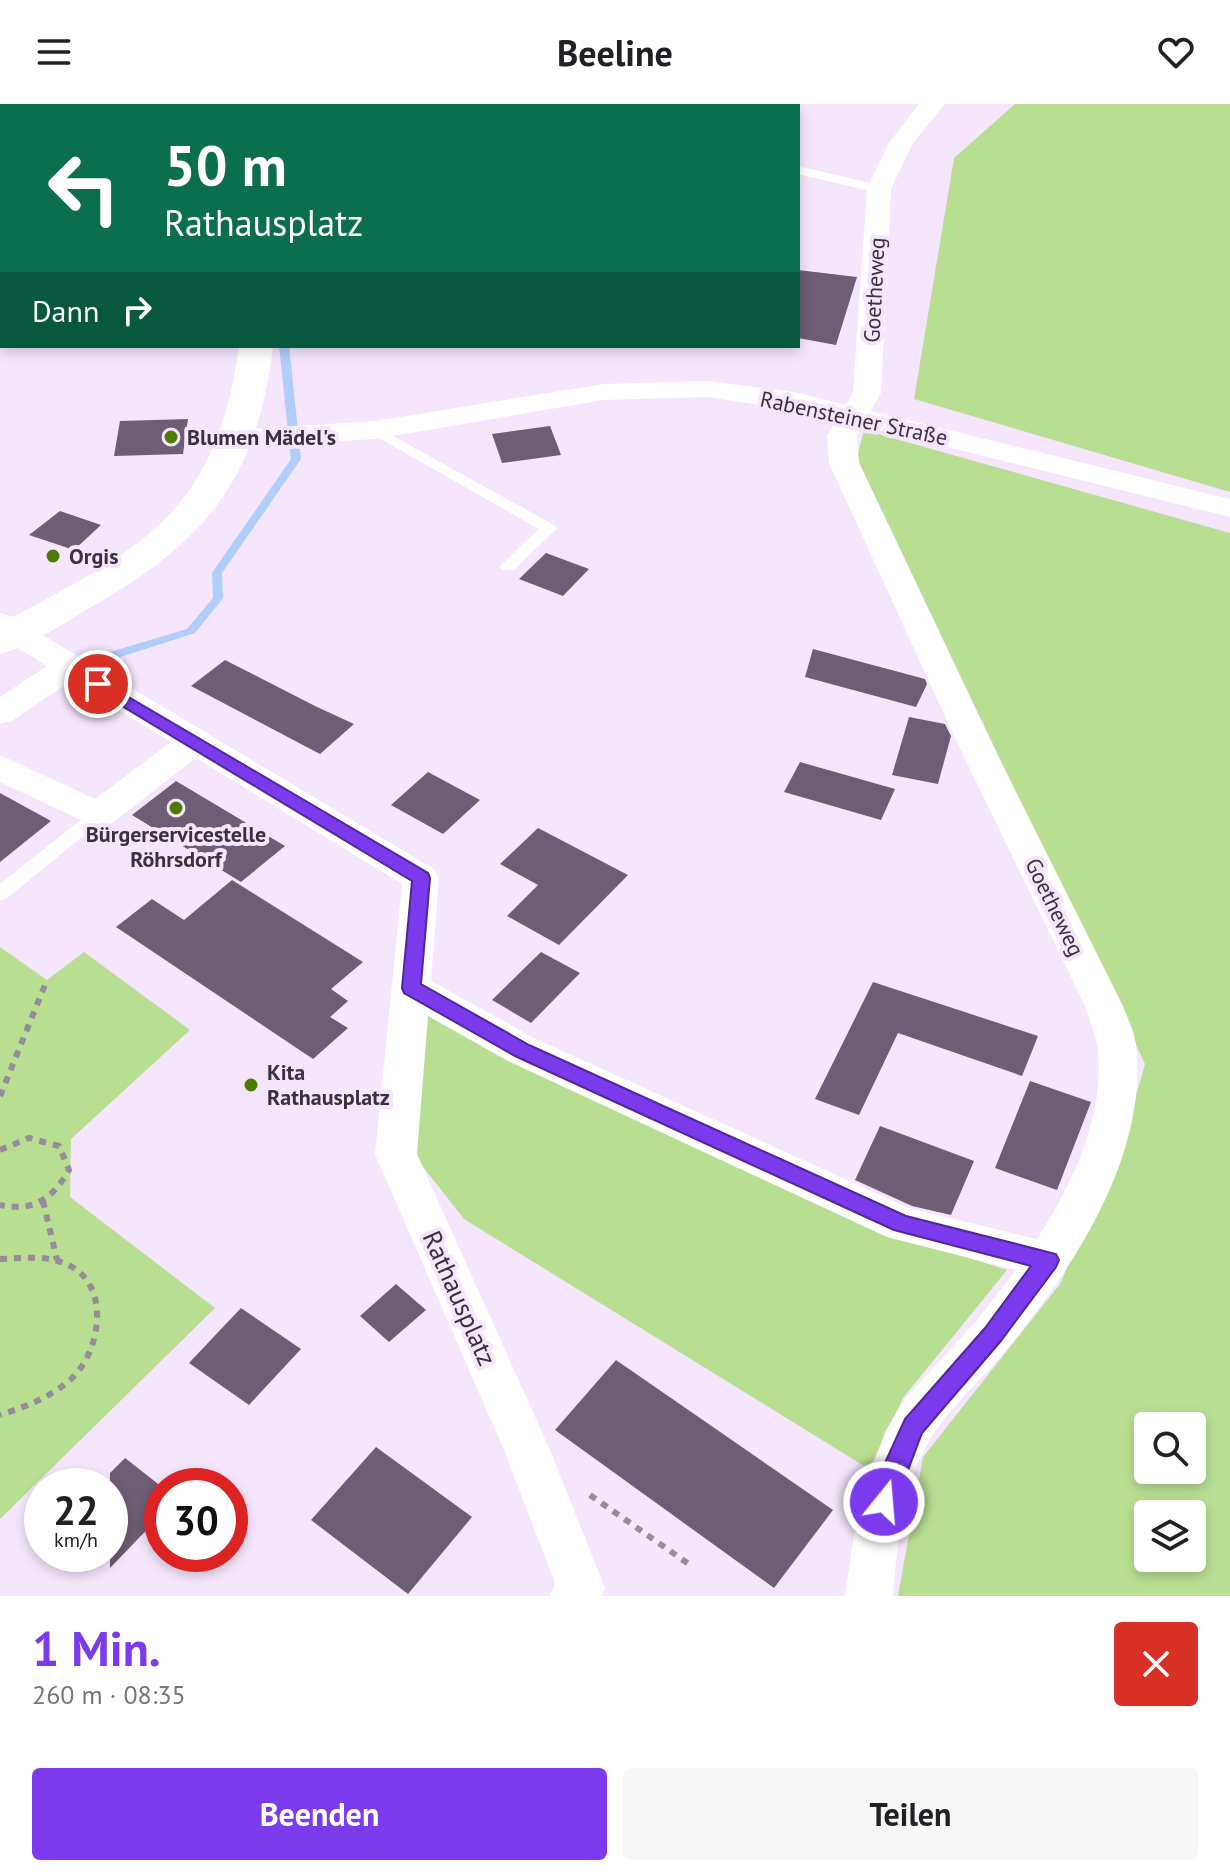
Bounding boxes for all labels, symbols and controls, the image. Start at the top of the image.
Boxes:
text: Beeline [557,29,673,76]
icon: menu [32,30,76,74]
icon: heart [1154,30,1198,74]
text: 50 m [164,129,287,201]
icon: left [32,136,136,240]
text: Rathausplatz [164,199,363,246]
street label: Goetheweg [857,237,891,343]
icon: right [115,288,159,332]
text: Dann [32,291,99,330]
street label: Rabensteiner Straße [758,384,950,452]
place label: Blumen Mädel's [187,423,336,451]
marker: Blumen Mädel's [162,428,180,446]
place label: Orgis [69,542,118,570]
marker: Orgis [44,547,62,565]
pin [64,650,132,718]
icon: arrive [76,662,120,706]
marker: Bürgerservicestelle Röhrsdorf [167,799,185,817]
place label: Bürgerservicestelle Röhrsdorf [86,820,266,873]
street label: Goetheweg [1019,853,1091,961]
place label: Kita Rathausplatz [267,1058,390,1111]
marker: Kita Rathausplatz [242,1076,260,1094]
street label: Rathausplatz [416,1226,504,1370]
map controls [1134,1412,1206,1572]
button: search [1134,1412,1206,1484]
position arrow [842,1460,926,1544]
speed limit sign: 30 [144,1468,248,1572]
text: 22 [53,1484,99,1536]
button: layers [1134,1500,1206,1572]
text: km/h [54,1527,98,1553]
text: 1 Min. [32,1617,161,1679]
button: close [1114,1622,1198,1706]
text: 260 m · 08:35 [32,1678,186,1711]
button: Beenden [32,1768,607,1860]
button: Teilen [623,1768,1198,1860]

